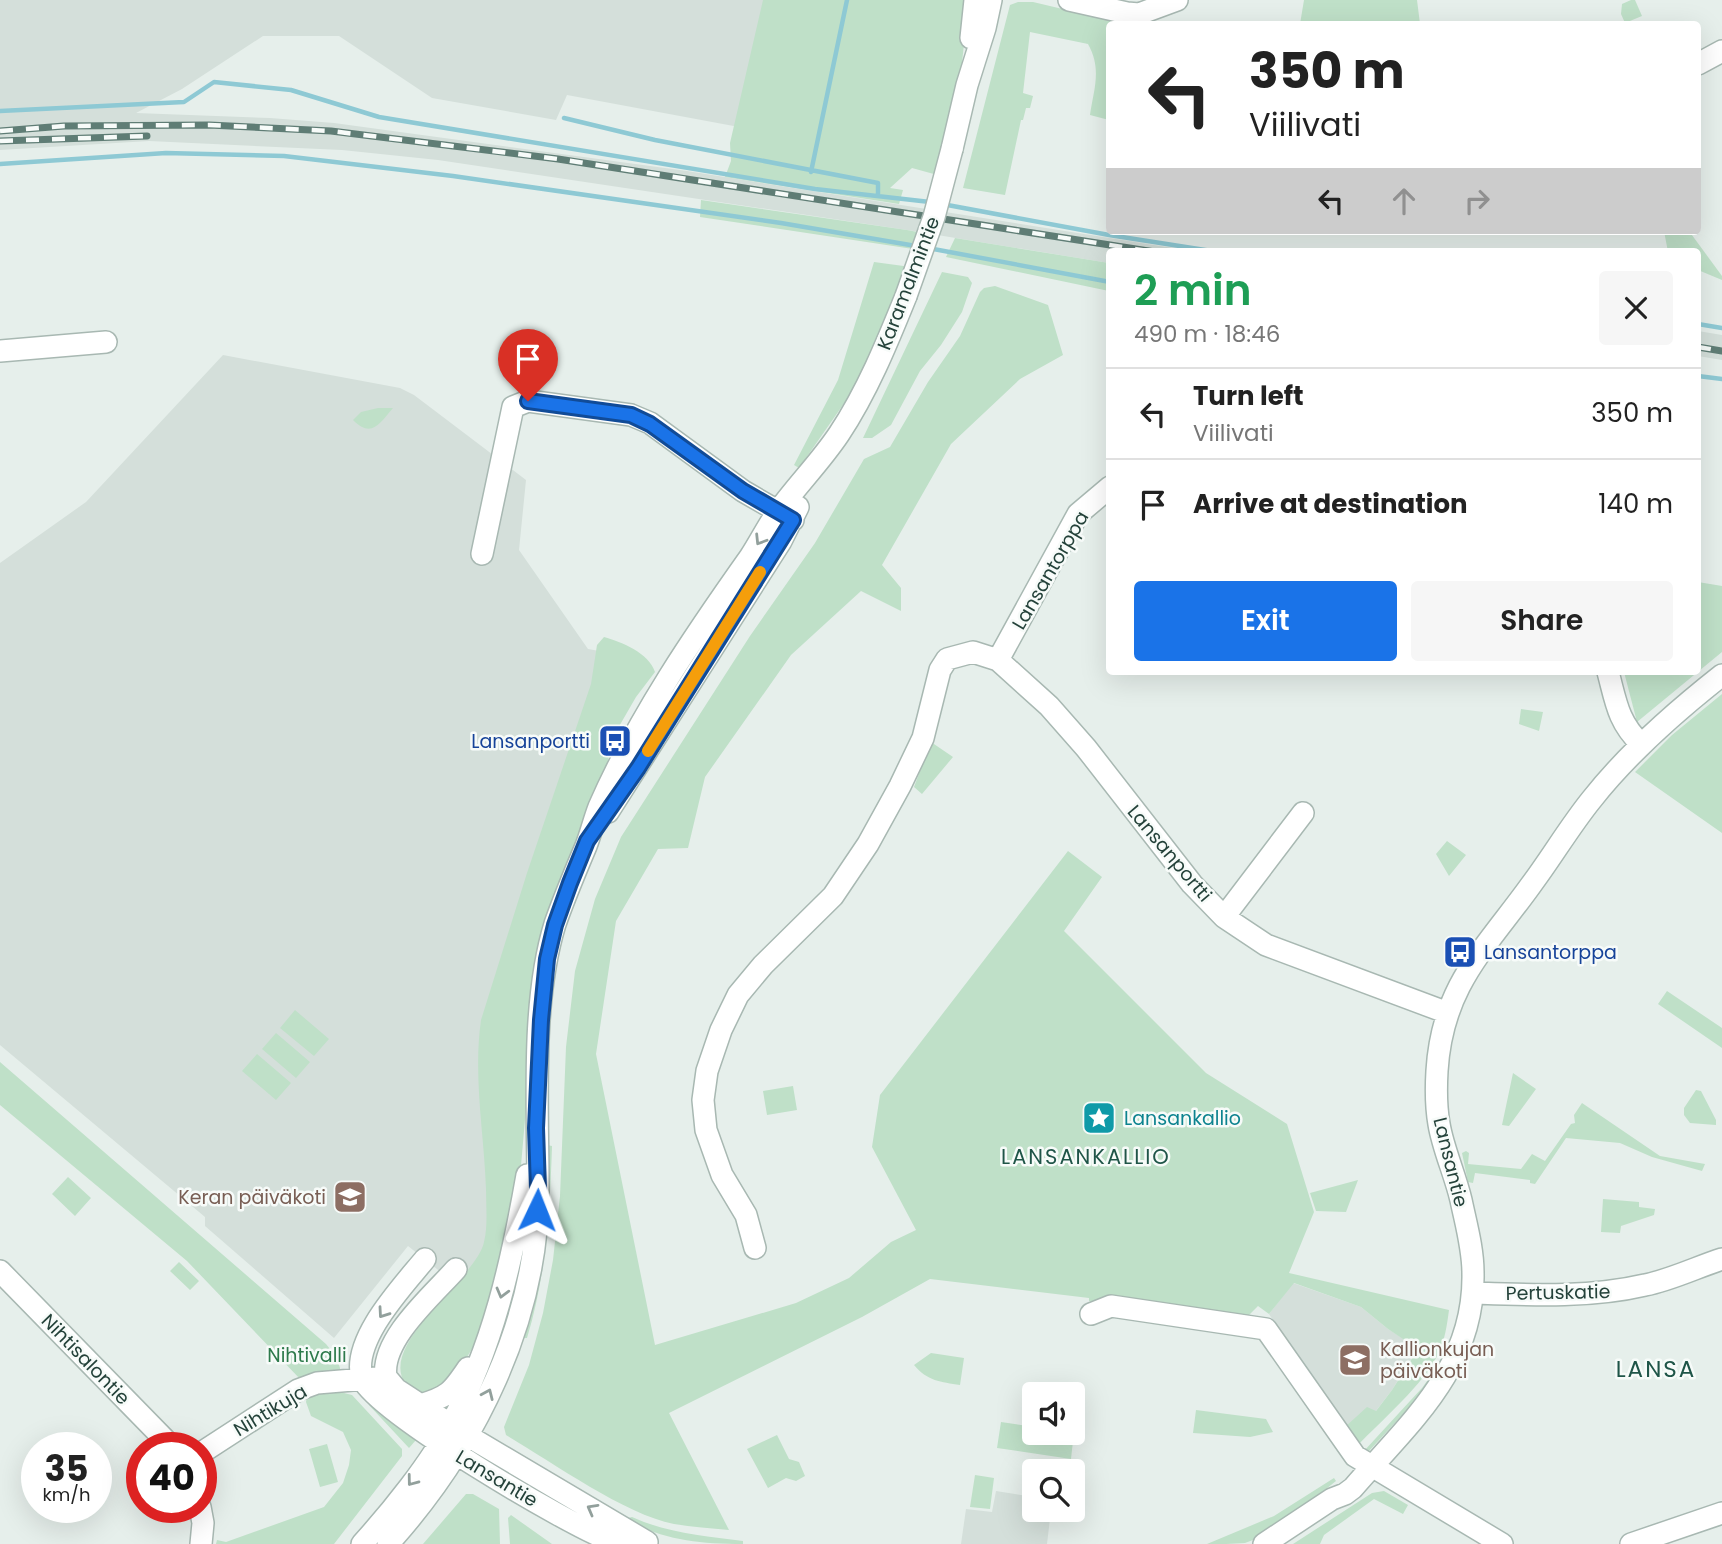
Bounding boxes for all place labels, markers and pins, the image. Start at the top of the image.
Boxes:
pin [498,329,558,401]
bus stop icon: Lansanportti [596,722,634,760]
place label: Lansanportti [471,728,590,755]
bus stop icon: Lansantorppa [1441,933,1479,971]
place label: Lansantorppa [1484,939,1617,966]
place icon: Lansankallio [1080,1099,1118,1137]
place label: Lansankallio [1124,1105,1241,1132]
school or university icon: Keran päiväkoti [331,1178,369,1216]
place label: Keran päiväkoti [178,1184,326,1211]
place label: Kallionkujan päiväkoti [1380,1336,1494,1385]
school or university icon: Kallionkujan päiväkoti [1336,1341,1374,1379]

